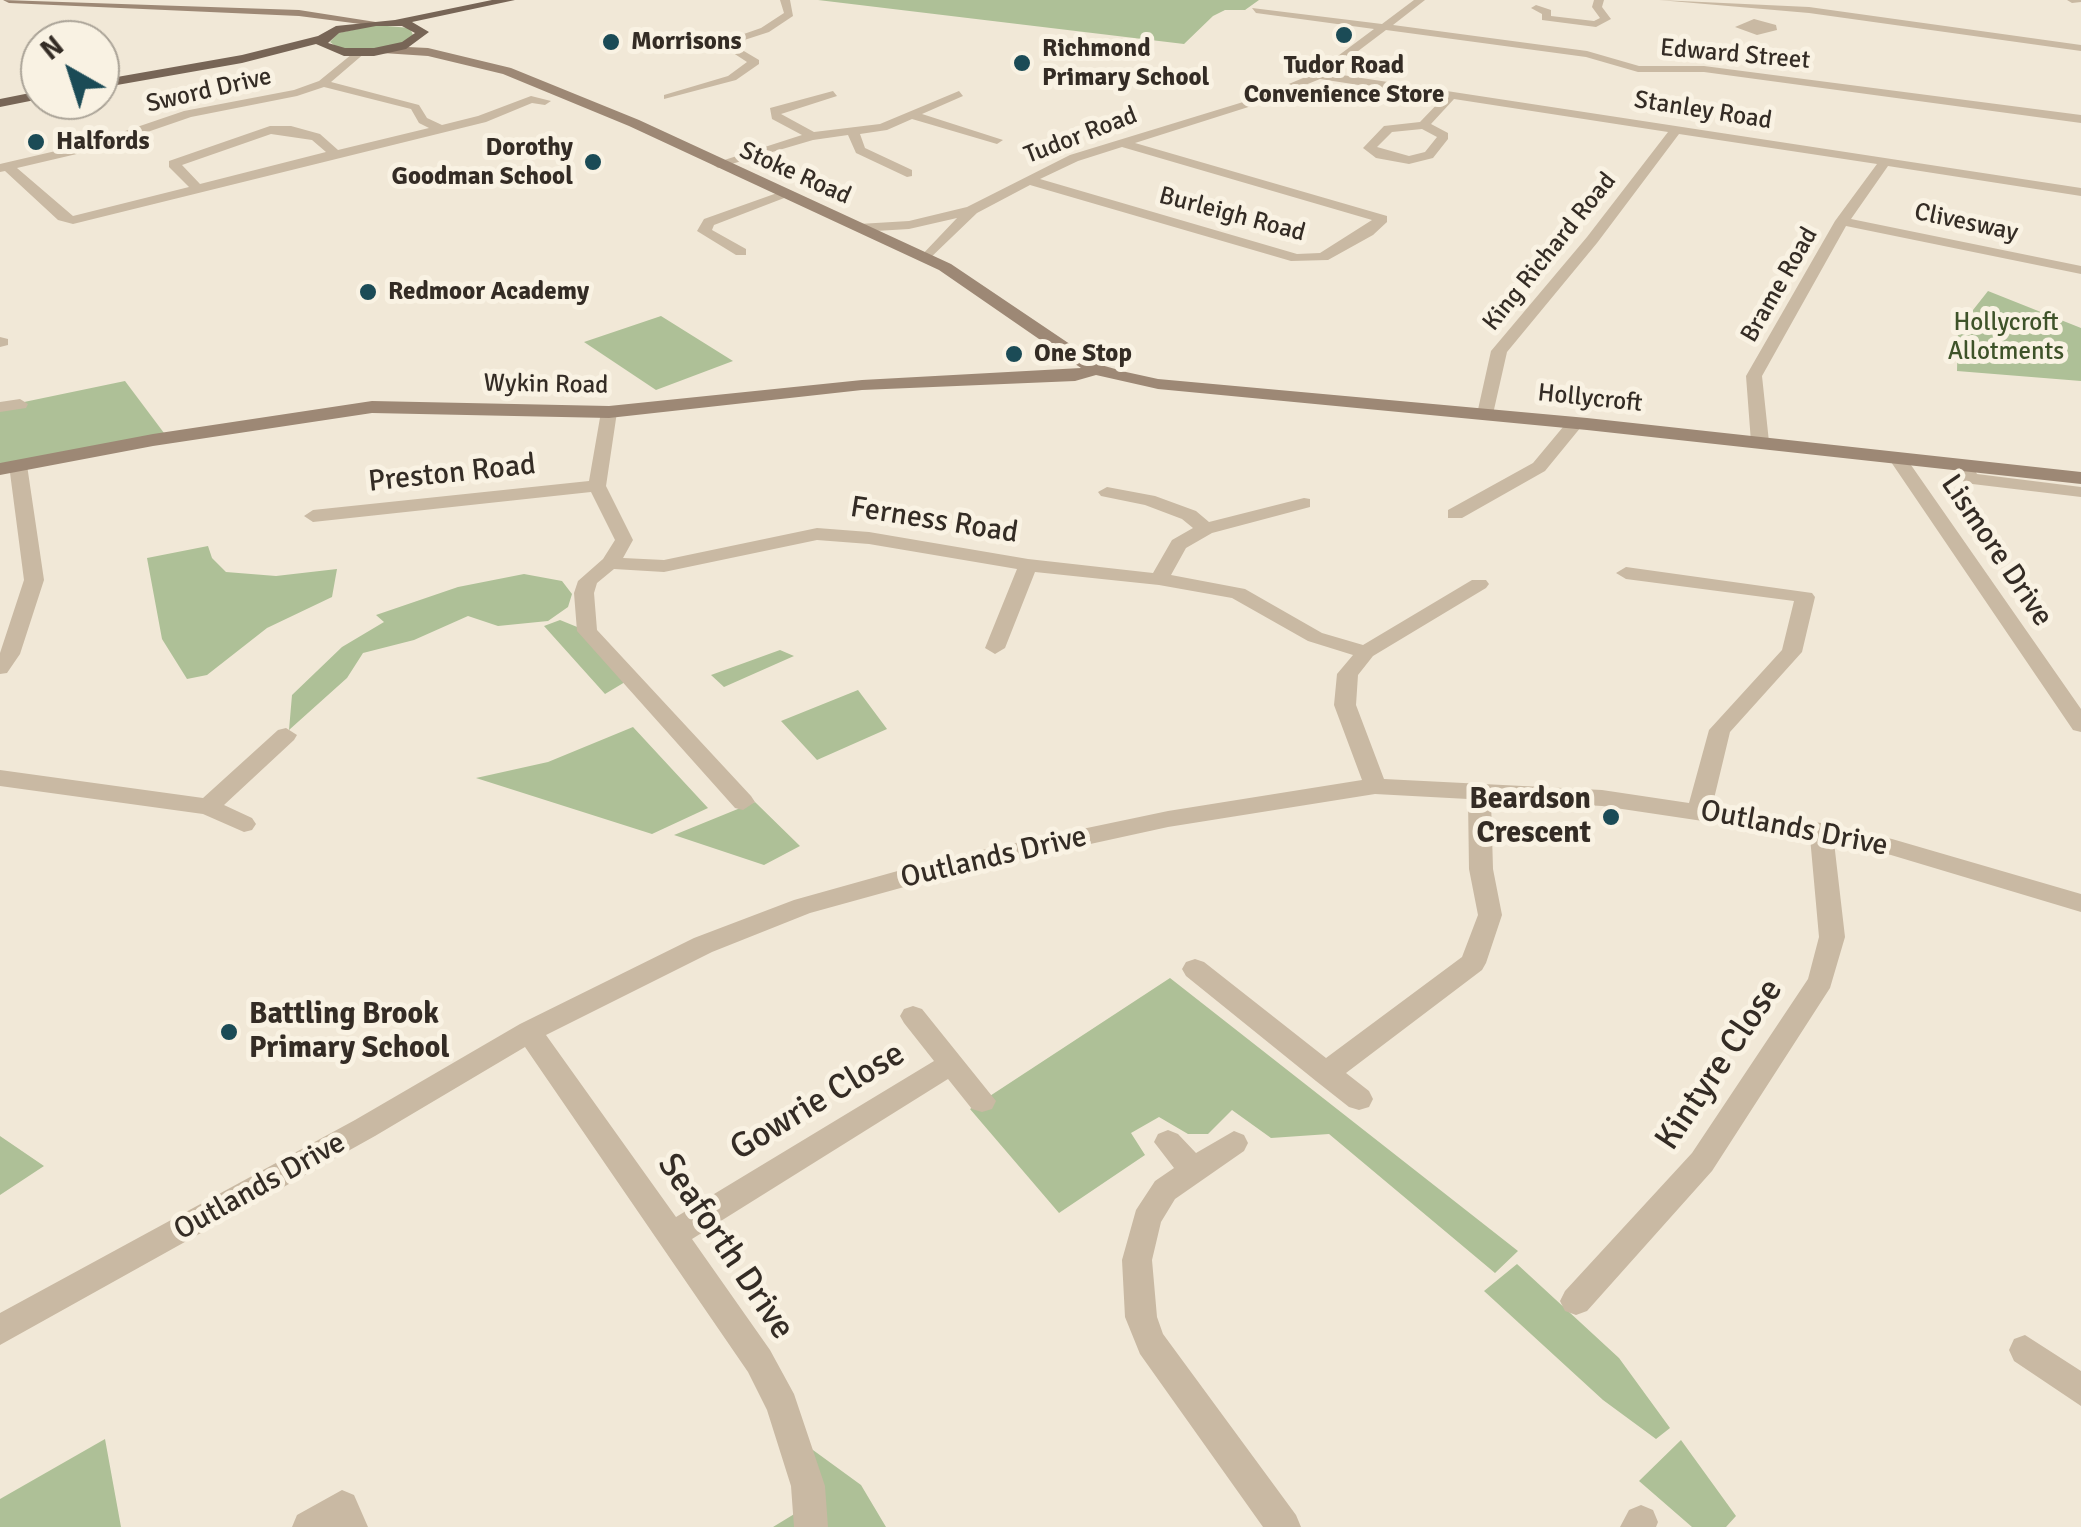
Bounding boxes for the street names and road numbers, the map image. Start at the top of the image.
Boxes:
street label: Edward Street [1659,34,1811,76]
street label: Sword Drive [143,62,275,120]
street label: Stanley Road [1632,85,1774,137]
street label: Tudor Road [1020,101,1142,171]
street label: Stoke Road [735,136,855,212]
street label: King Richard Road [1477,167,1623,337]
street label: Burleigh Road [1156,181,1308,249]
street label: Clivesway [1911,197,2021,249]
street label: Brame Road [1735,222,1825,348]
street label: Wykin Road [483,369,609,401]
street label: Hollycroft [1536,379,1644,419]
street label: Preston Road [366,447,538,501]
street label: Lismore Drive [1932,468,2060,634]
street label: Ferness Road [848,490,1020,552]
street label: Outlands Drive [1697,793,1891,865]
street label: Outlands Drive [897,819,1091,897]
street label: Kintyre Close [1647,971,1793,1159]
street label: Gowrie Close [723,1034,913,1170]
street label: Outlands Drive [168,1125,352,1249]
street label: Seaforth Drive [647,1146,803,1348]

